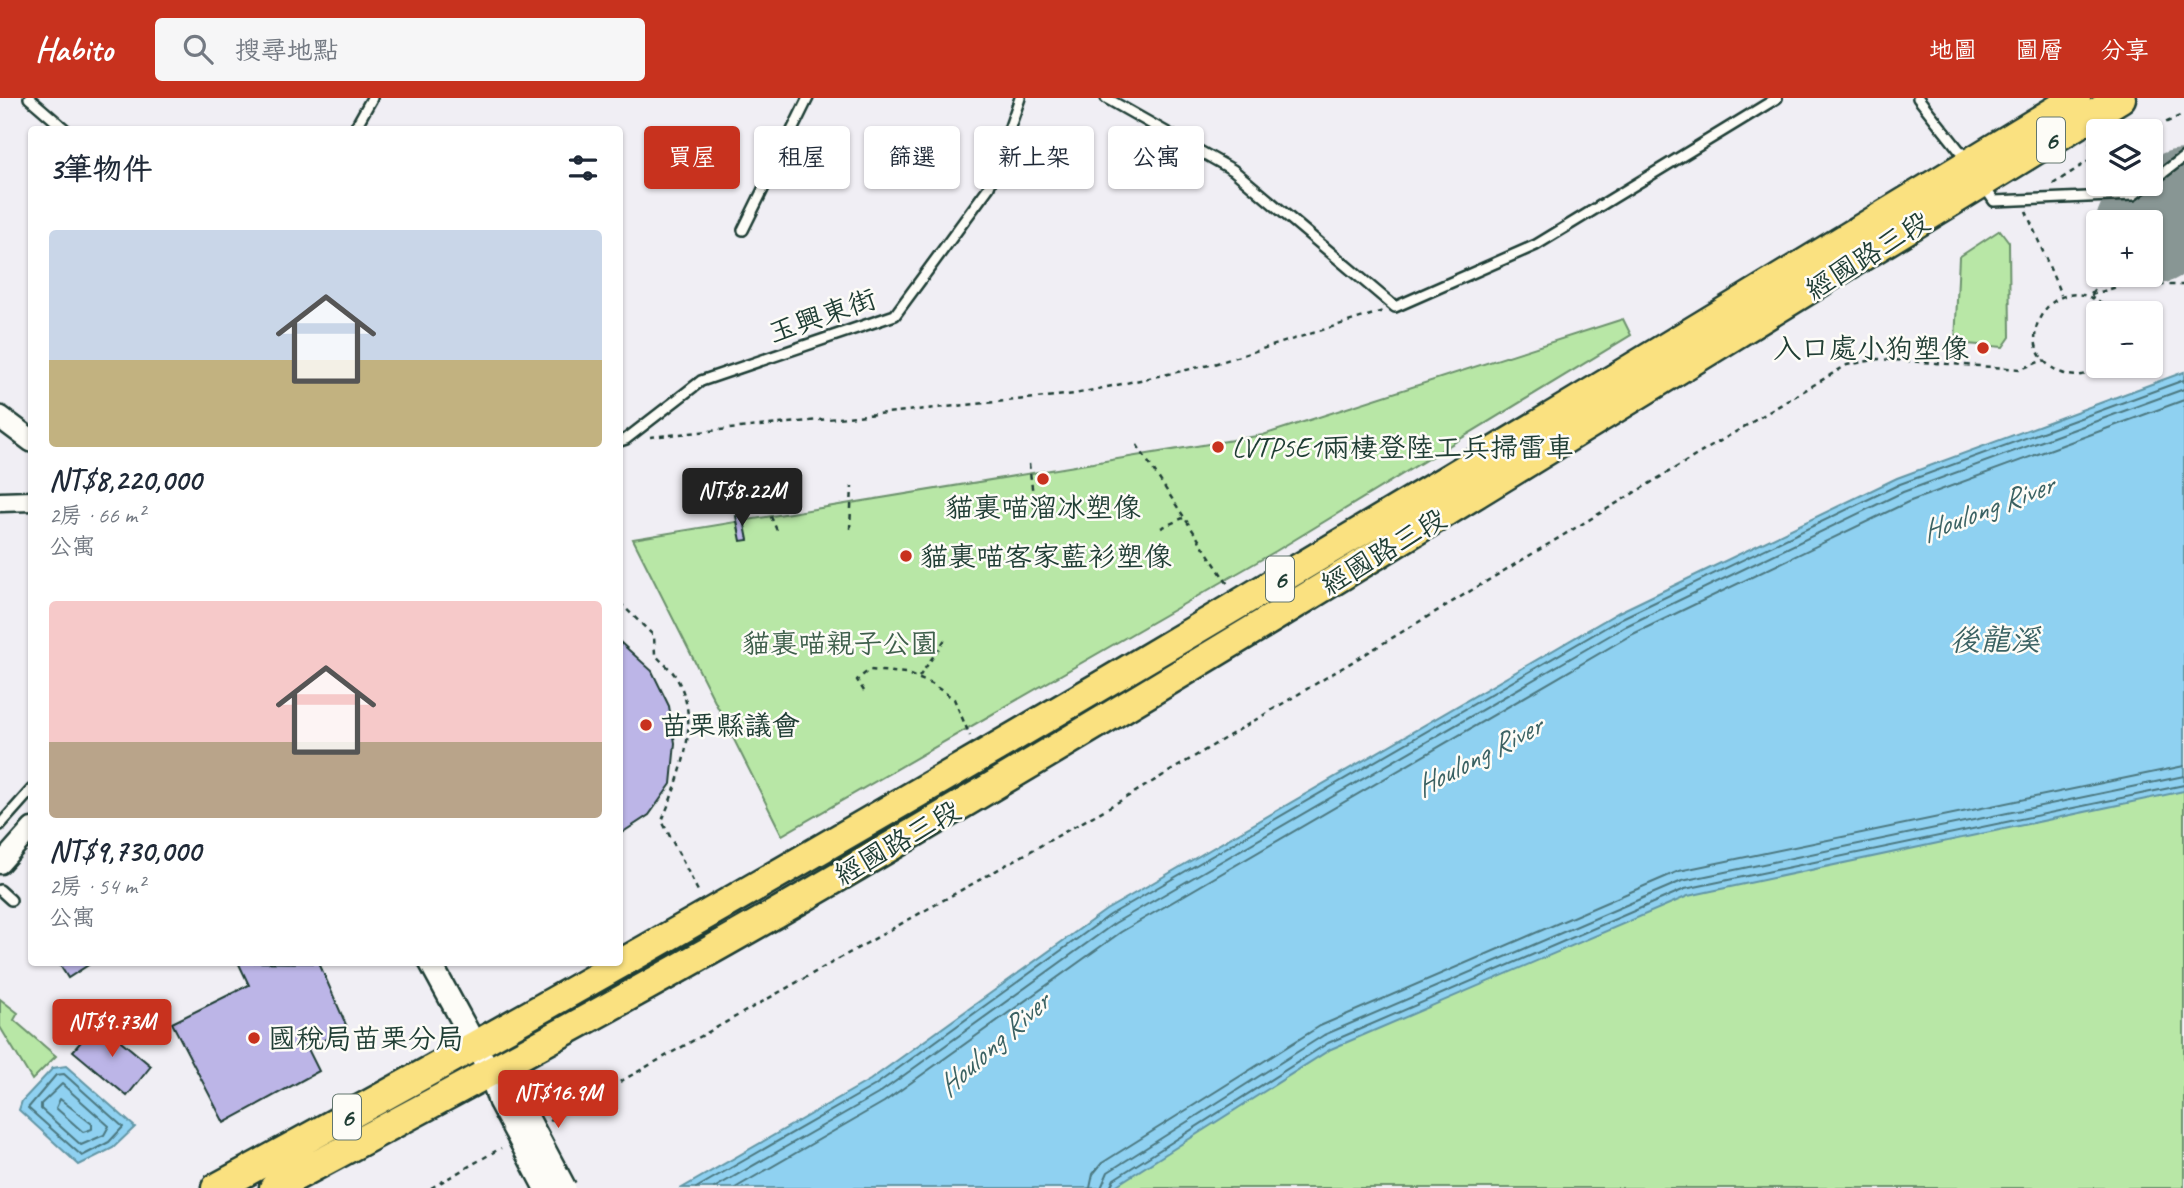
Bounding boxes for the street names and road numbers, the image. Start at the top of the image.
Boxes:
road number: 6 [2037,118,2065,162]
street label: 經國路三段 [1799,203,1936,307]
street label: 玉興東街 [764,281,881,350]
street label: 經國路三段 [1314,500,1452,602]
road number: 6 [1266,556,1294,601]
street label: 經國路三段 [828,792,967,893]
road number: 6 [333,1094,361,1140]

